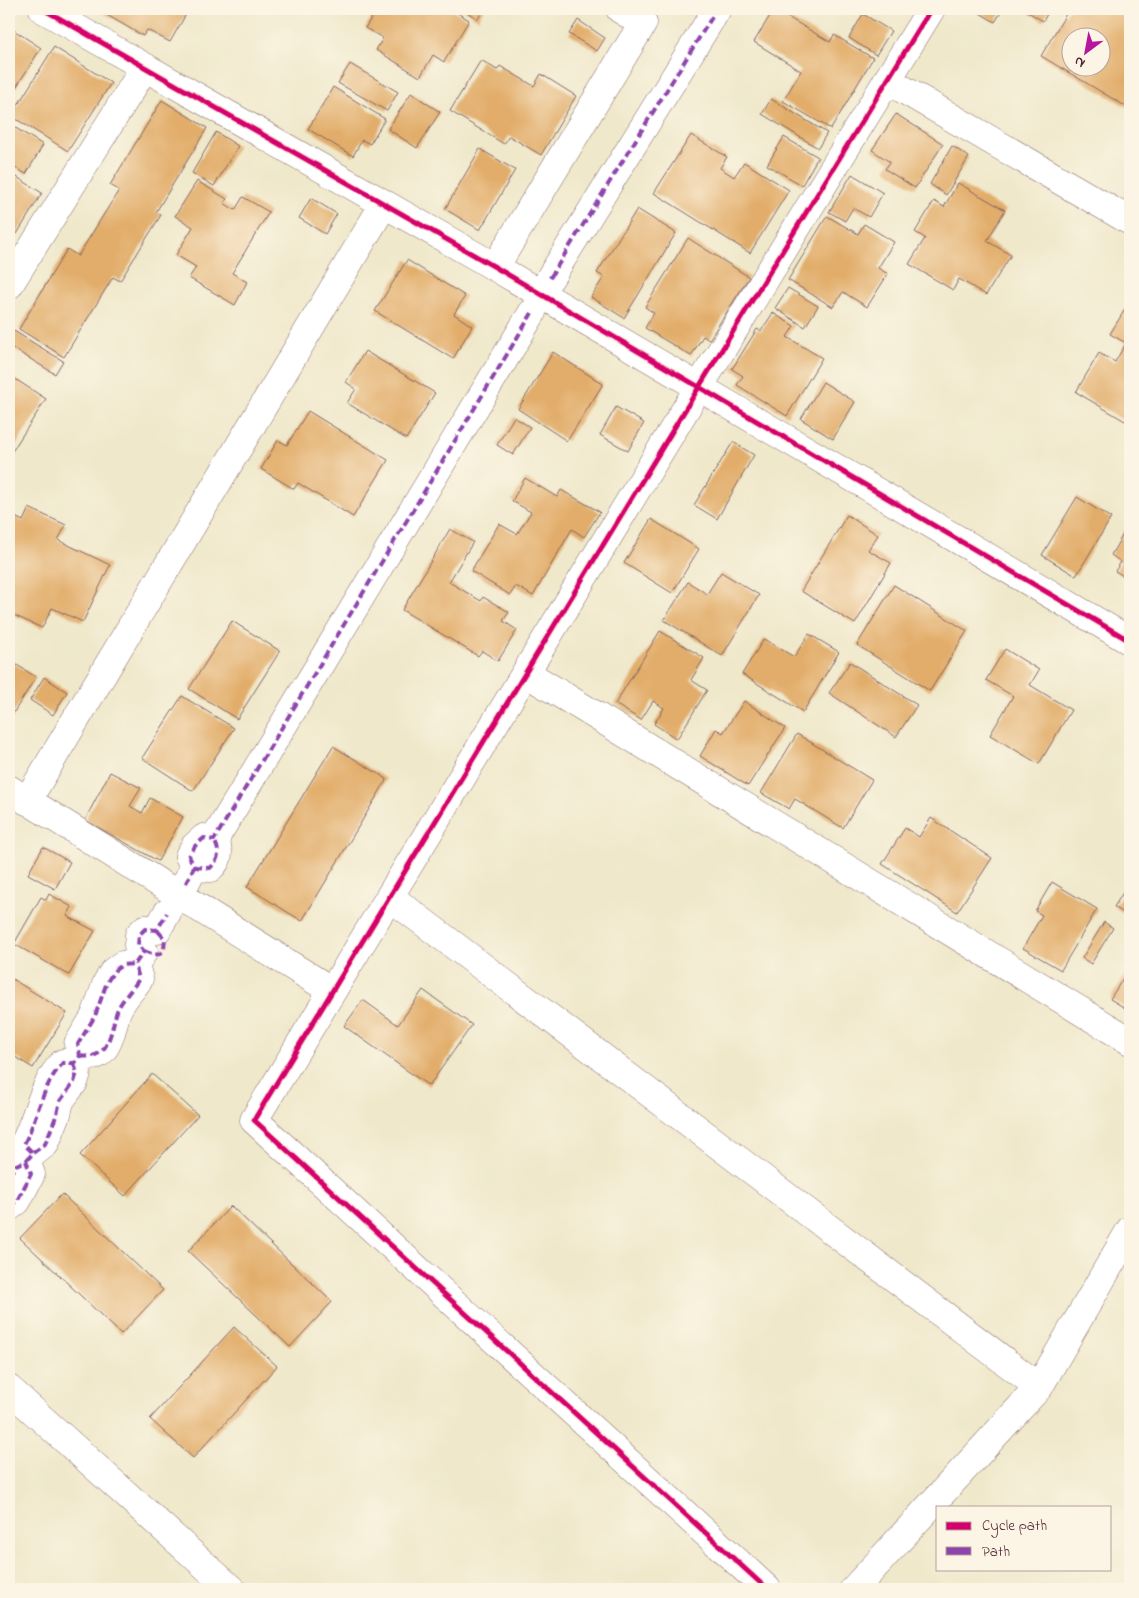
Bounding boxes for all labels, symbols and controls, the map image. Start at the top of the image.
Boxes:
north arrow [1062,28,1112,78]
text: N [1070,50,1089,73]
legend [936,1506,1112,1570]
text: Cycle path [982,1515,1047,1538]
text: Path [982,1541,1010,1563]

